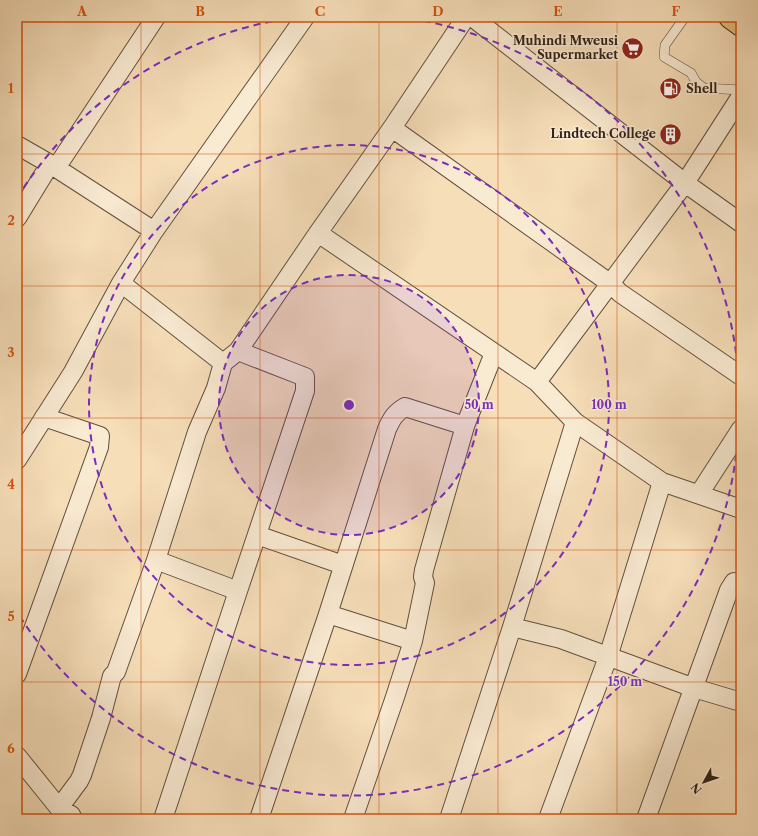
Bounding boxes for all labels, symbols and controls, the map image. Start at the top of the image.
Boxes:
text: A [76,3,88,19]
text: B [195,3,205,19]
text: C [315,3,325,19]
text: D [432,3,444,19]
text: E [553,3,563,19]
text: F [672,3,681,19]
place label: Muhindi Mweusi Supermarket [513,33,619,62]
supermarket icon: Muhindi Mweusi Supermarket [620,35,646,61]
fuel station icon: Shell [658,76,684,102]
text: 1 [8,80,14,96]
place label: Shell [686,81,718,96]
building icon: Lindtech College [658,121,684,147]
place label: Lindtech College [550,126,656,141]
text: 2 [7,212,15,228]
text: 3 [7,344,15,360]
text: 50 m [464,397,494,412]
text: 100 m [591,397,627,412]
centre of rings [342,398,356,412]
text: 4 [7,476,15,492]
text: 5 [7,608,15,624]
text: 150 m [608,674,642,689]
text: 6 [7,740,15,756]
north arrow [684,762,724,802]
text: N [688,780,705,797]

